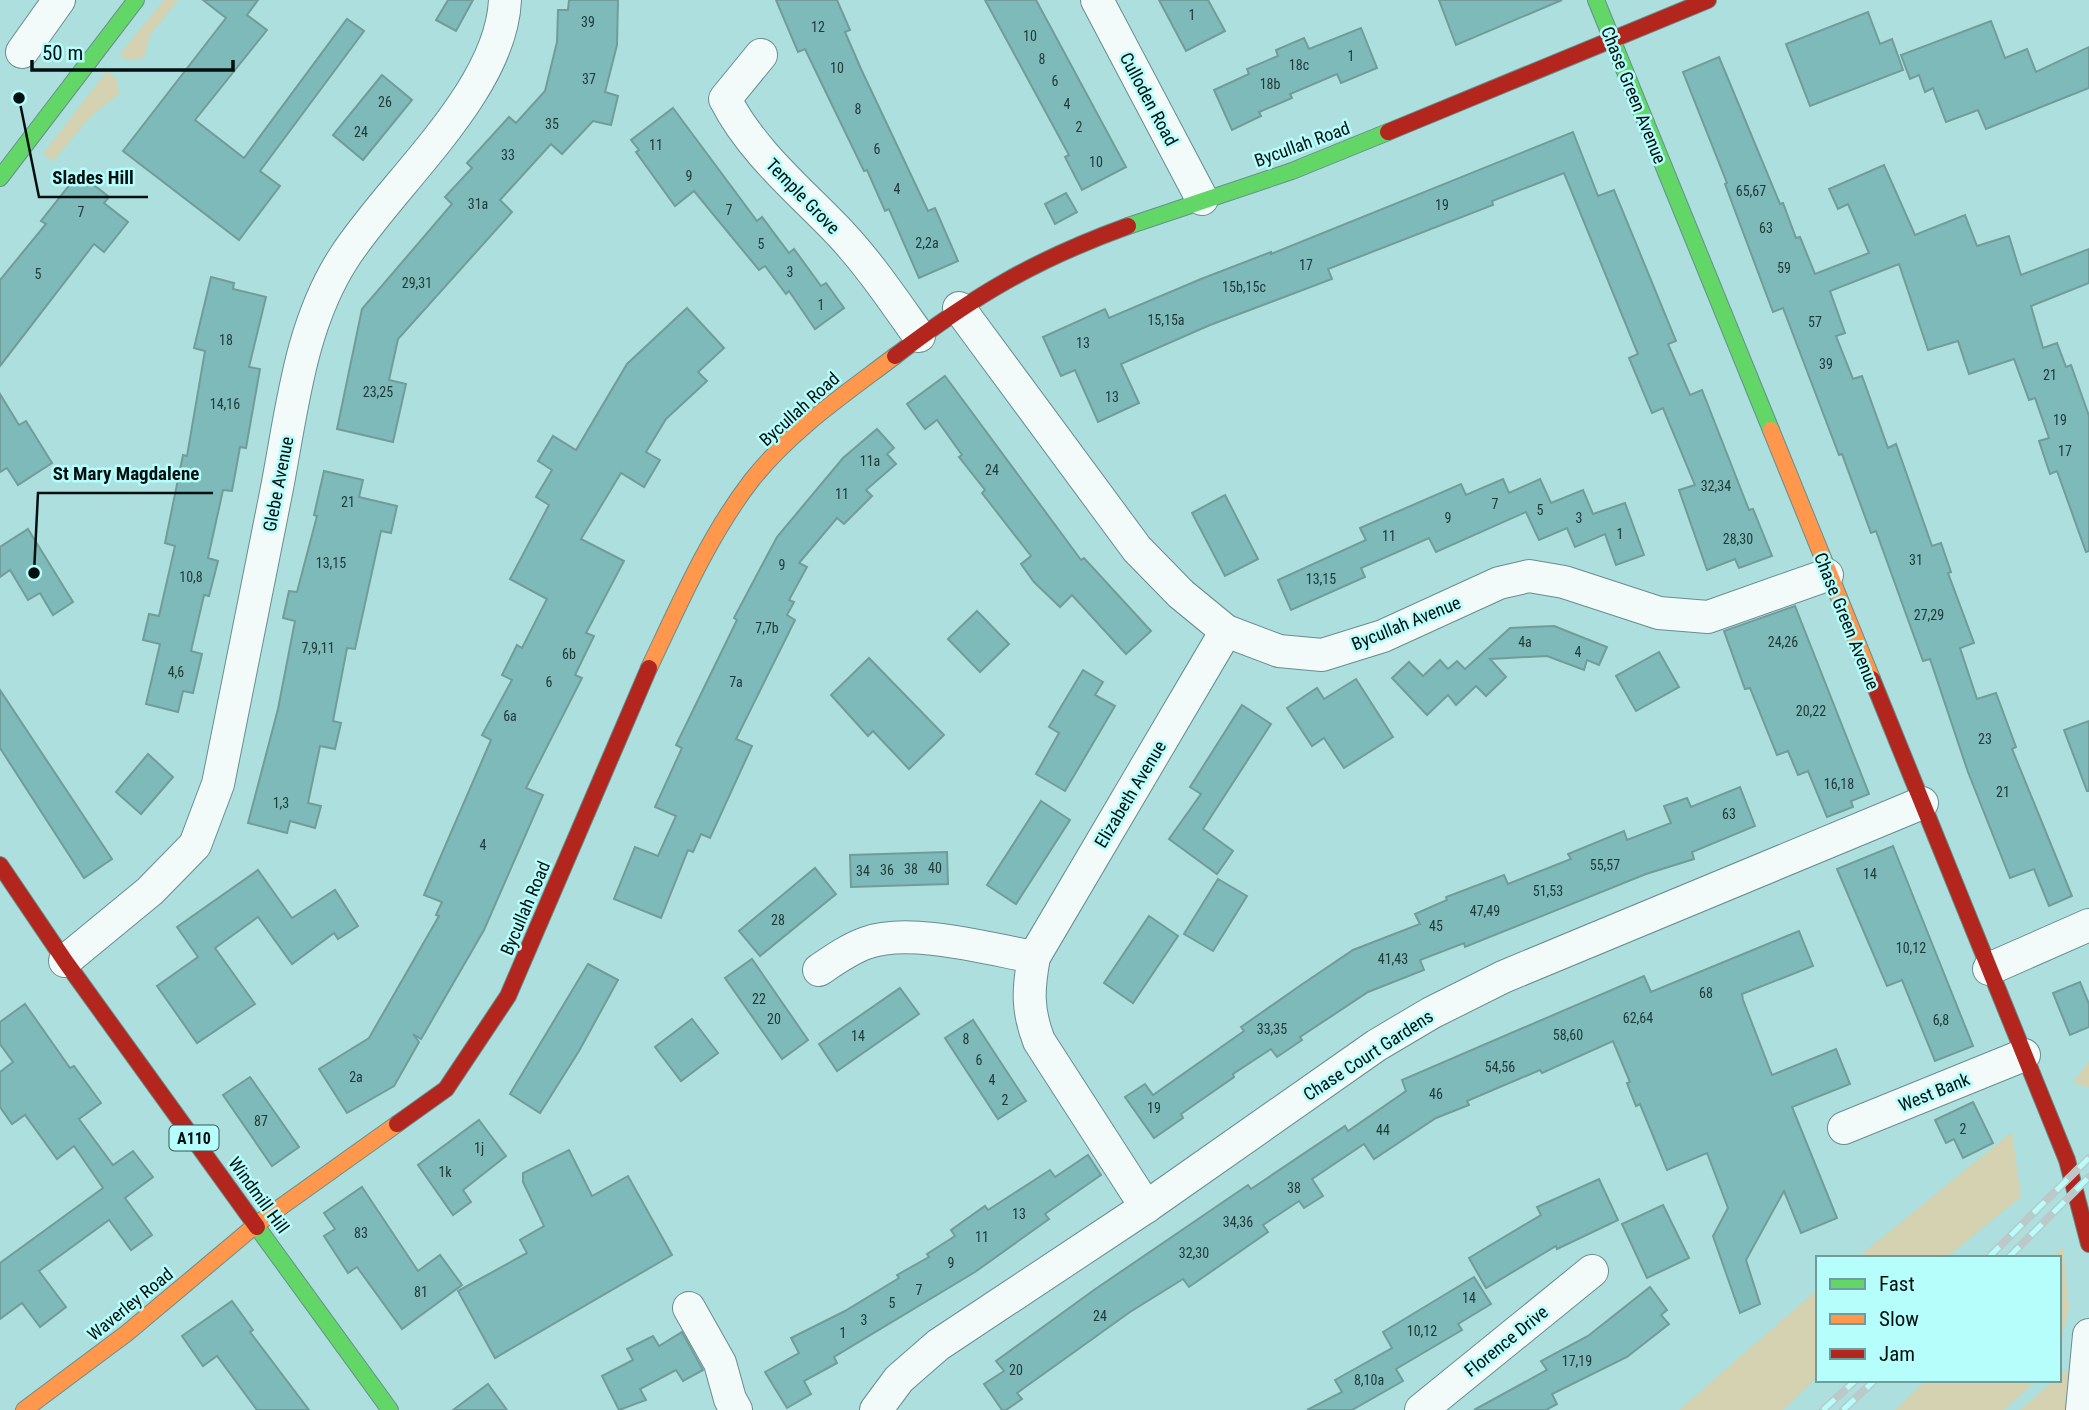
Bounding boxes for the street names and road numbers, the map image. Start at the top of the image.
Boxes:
street label: Chase Green Avenue [1597,23,1671,167]
street label: Culloden Road [1116,49,1182,149]
street label: Bycullah Road [1251,117,1353,171]
street label: Temple Grove [762,154,844,238]
street label: Bycullah Road [755,368,843,450]
street label: Glebe Avenue [258,435,298,533]
street label: Chase Green Avenue [1810,549,1884,693]
street label: Bycullah Avenue [1348,592,1464,654]
street label: Elizabeth Avenue [1090,737,1170,851]
street label: Bycullah Road [496,858,554,958]
street label: Chase Court Gardens [1299,1005,1437,1105]
street label: West Bank [1895,1068,1973,1116]
road number: A110 [170,1126,218,1150]
street label: Windmill Hill [224,1153,294,1237]
street label: Waverley Road [83,1263,177,1345]
street label: Florence Drive [1460,1301,1552,1381]

